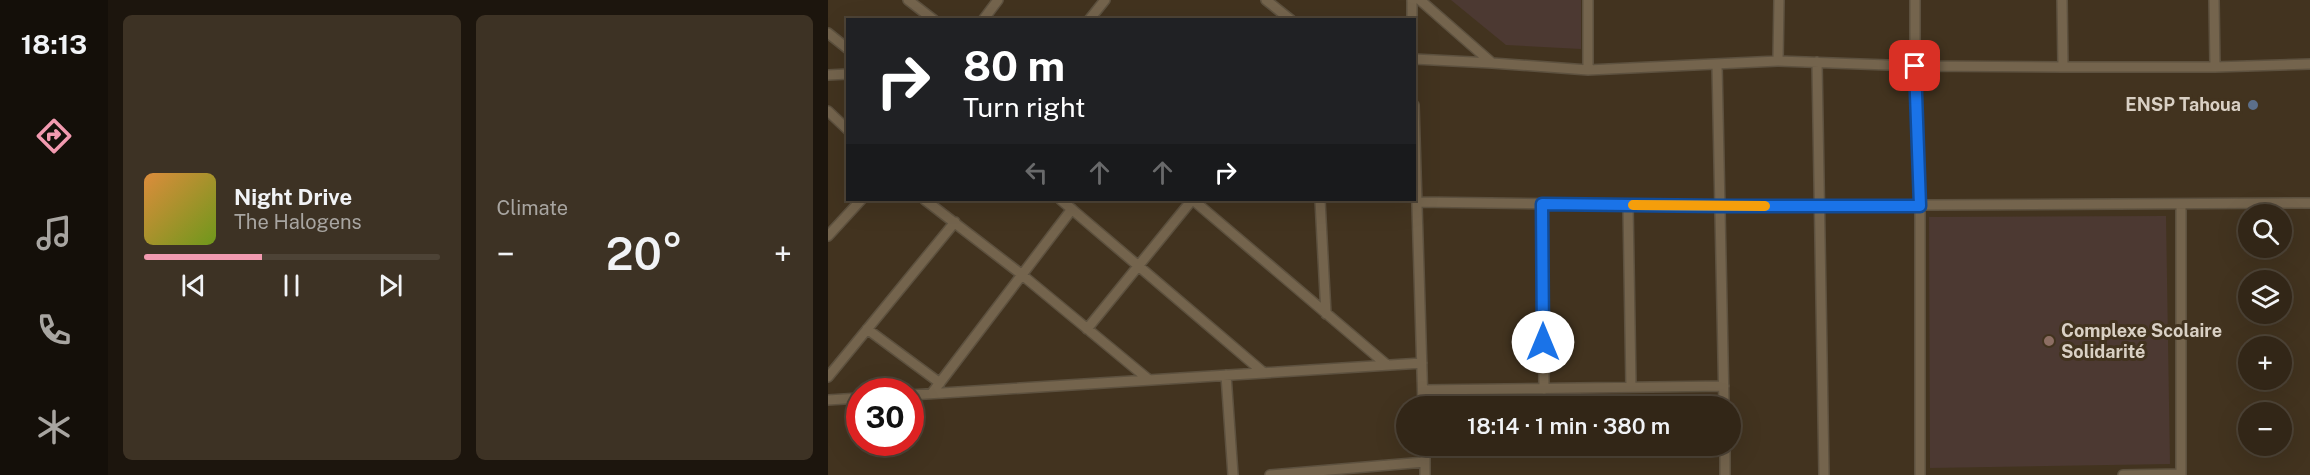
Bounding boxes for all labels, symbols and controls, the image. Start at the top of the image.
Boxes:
text: 18:13 [21,28,87,60]
pin [1889,40,1940,91]
text: 80 m [963,41,1065,90]
icon: right [864,42,942,120]
icon: arrive [1898,49,1931,82]
text: Turn right [963,91,1086,123]
place label: ENSP Tahoua [2125,94,2241,115]
marker: ENSP Tahoua [2246,98,2260,112]
icon: directions [33,115,75,157]
icon: left [1020,156,1053,189]
icon: ahead [1083,156,1116,189]
icon: ahead [1146,156,1179,189]
icon: right [1209,156,1242,189]
text: Night Drive [234,184,352,210]
text: Climate [497,196,568,220]
map controls [2238,204,2292,456]
button: search [2238,204,2292,258]
text: The Halogens [234,210,362,234]
icon: music [33,212,75,254]
text: 20° [606,227,683,280]
text: − [497,235,515,273]
text: + [774,235,792,273]
icon: previous [177,269,210,302]
icon: pause [275,269,308,302]
icon: next [374,269,407,302]
button: layers [2238,270,2292,324]
icon: phone [33,309,75,351]
position arrow [1511,310,1575,374]
place label: Complexe Scolaire Solidarité [2061,320,2222,362]
marker: Complexe Scolaire Solidarité [2042,334,2056,348]
button: + [2238,336,2292,390]
speed limit sign: 30 [846,378,924,456]
button: − [2238,402,2292,456]
icon: climate [33,406,75,448]
text: 18:14 · 1 min · 380 m [1467,413,1670,439]

